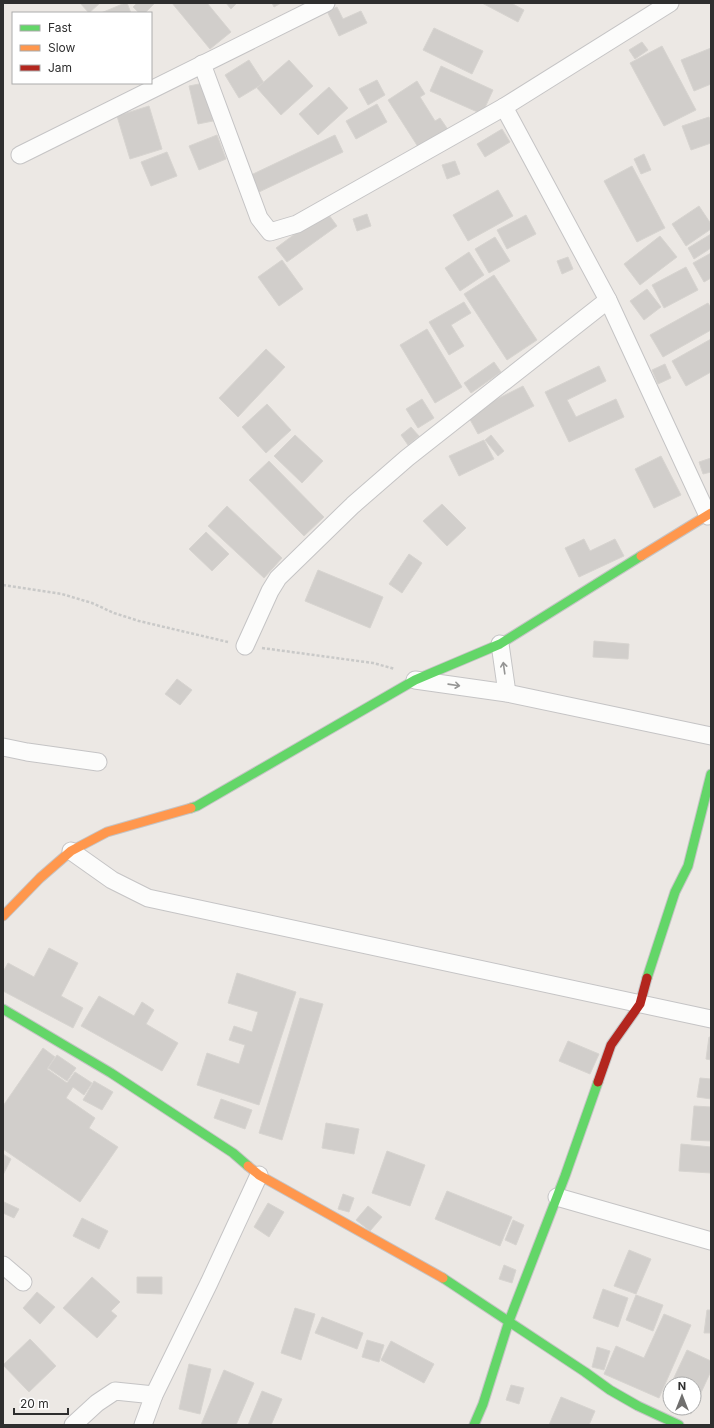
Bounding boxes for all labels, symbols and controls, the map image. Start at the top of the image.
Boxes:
legend [12,12,152,84]
text: Fast [48,20,72,35]
text: Slow [48,40,76,55]
text: Jam [48,60,72,75]
one-way arrow [500,662,508,675]
one-way arrow [447,681,460,689]
north arrow [662,1376,702,1416]
text: N [678,1379,686,1393]
scale bar [14,1390,68,1416]
text: 20 m [20,1396,49,1411]

